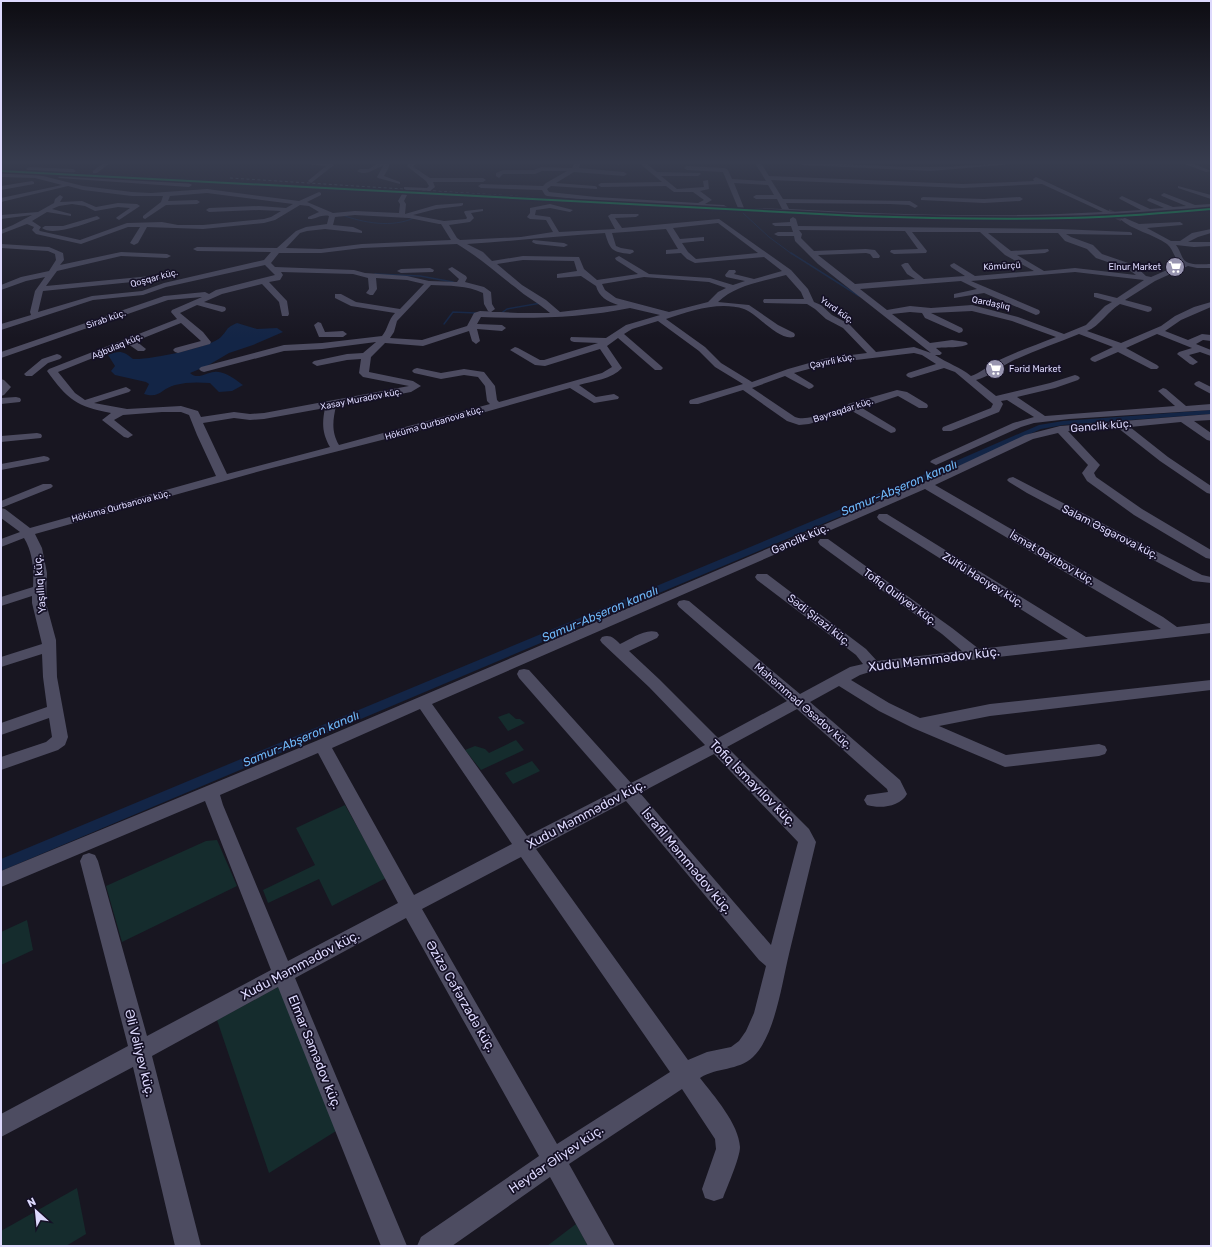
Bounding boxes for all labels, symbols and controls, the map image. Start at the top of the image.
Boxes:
supermarket icon: Elnur Market [1164,256,1186,278]
street label: Kömürçü [983,260,1021,272]
place label: Elnur Market [1109,262,1161,272]
street label: Qoşqar küç. [129,267,179,289]
street label: Qardaşlıq [971,294,1011,312]
street label: Yurd küç. [818,295,856,325]
street label: Sirab küç. [85,308,127,330]
street label: Ağbulaq küç. [90,331,144,361]
street label: Çayırli küç. [809,351,855,371]
supermarket icon: Fərid Market [984,358,1006,380]
place label: Fərid Market [1009,364,1061,374]
street label: Xasay Muradov küç. [320,386,402,412]
street label: Bayraqdar küç. [812,396,874,424]
street label: Hökümə Qurbanova küç. [384,404,484,442]
street label: Gənclik küç. [1070,417,1132,435]
water label: Samur-Abşeron kanalı [839,457,959,519]
street label: Hökümə Qurbanova küç. [71,488,171,524]
street label: Salam Əsgərova küç. [1060,502,1161,562]
street label: Gənclik küç. [769,521,831,557]
street label: İsmət Qayıbov küç. [1007,528,1097,588]
street label: Zülfü Hacıyev küç. [940,550,1026,610]
street label: Yaşıllıq küç. [31,554,49,614]
street label: Tofiq Quliyev küç. [861,566,939,628]
water label: Samur-Abşeron kanalı [540,583,660,645]
street label: Sədi Şirazi küç. [785,591,853,649]
street label: Xudu Məmmədov küç. [867,643,1001,675]
street label: Məhəmməd Əsədov küç. [752,660,855,752]
water label: Samur-Abşeron kanalı [241,708,361,770]
street label: Tofiq İsmayılov küç. [707,737,799,829]
street label: Xudu Məmmədov küç. [524,776,648,852]
street label: İsrafil Məmmədov küç. [638,805,736,917]
street label: Xudu Məmmədov küç. [238,927,362,1003]
street label: Əzizə Cəfərzadə küç. [423,937,499,1055]
street label: Elmar Səmədov küç. [285,993,345,1111]
street label: Əli Vəliyev küç. [122,1008,158,1098]
street label: Heydər Əliyev küç. [506,1122,606,1196]
north arrow [16,1191,56,1231]
text: N [25,1195,38,1210]

